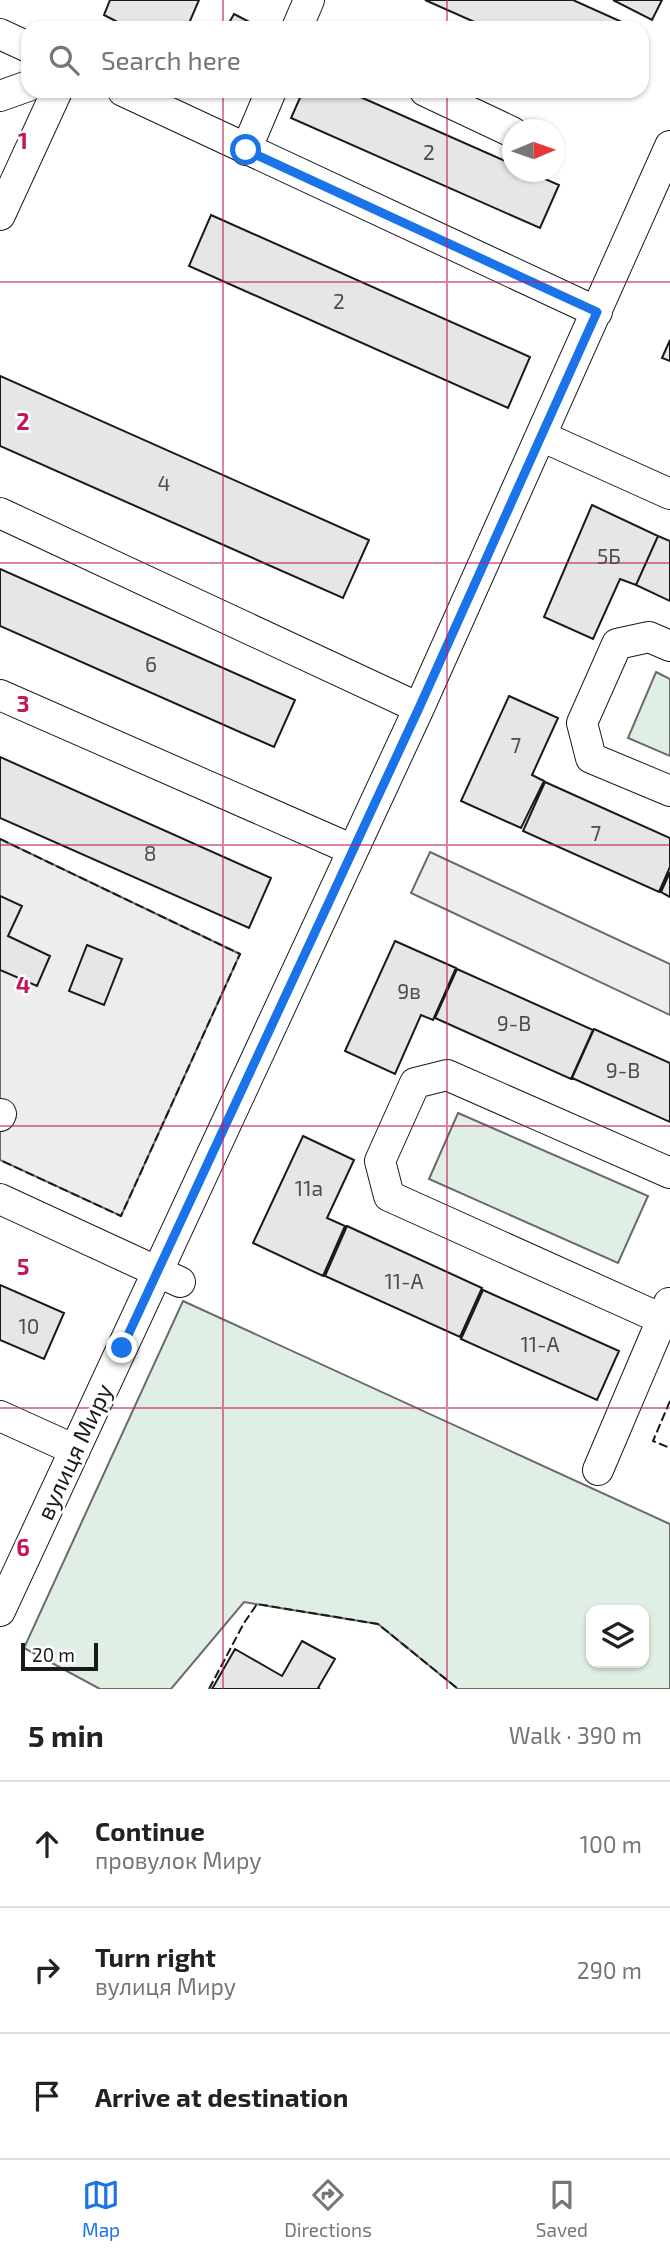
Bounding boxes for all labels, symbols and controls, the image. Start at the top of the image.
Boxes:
search box [21,21,649,98]
icon: search [45,41,83,79]
text: Search here [101,44,241,75]
north arrow [502,119,565,182]
text: 1 [18,126,28,154]
route start [230,134,261,165]
house number: 2 [423,139,435,164]
house number: 2 [333,288,345,313]
text: 2 [16,407,30,435]
house number: 4 [158,470,170,495]
house number: 5Б [597,543,621,568]
house number: 6 [145,651,157,676]
text: 3 [16,689,30,717]
house number: 7 [511,732,522,757]
house number: 7 [591,820,602,845]
house number: 8 [144,840,156,865]
text: 4 [16,970,30,998]
house number: 9в [397,978,421,1003]
house number: 9-В [497,1010,531,1035]
house number: 9-В [606,1057,640,1082]
house number: 11а [295,1175,323,1200]
text: 5 [17,1252,29,1280]
house number: 11-А [384,1268,424,1293]
house number: 10 [18,1313,40,1338]
house number: 11-А [520,1331,560,1356]
route end [106,1332,137,1363]
street label: вулиця Миру [29,1378,119,1525]
text: 6 [16,1533,30,1561]
map controls [586,1605,649,1668]
button: layers [586,1605,649,1668]
scale bar [21,1640,98,1672]
text: 20 m [32,1643,75,1666]
text: 5 min [28,1717,104,1753]
text: Walk · 390 m [509,1721,642,1749]
text: Continue [95,1815,205,1846]
icon: ahead [28,1825,66,1863]
text: 100 m [580,1830,642,1858]
text: провулок Миру [95,1846,262,1874]
text: Turn right [95,1941,216,1972]
icon: right [28,1951,66,1989]
text: 290 m [577,1956,642,1984]
text: вулиця Миру [95,1972,236,2000]
icon: arrive [28,2077,66,2115]
text: Arrive at destination [95,2081,348,2112]
tab: Map [82,2176,120,2241]
tab: Directions [284,2176,372,2241]
tab: Saved [536,2176,588,2241]

